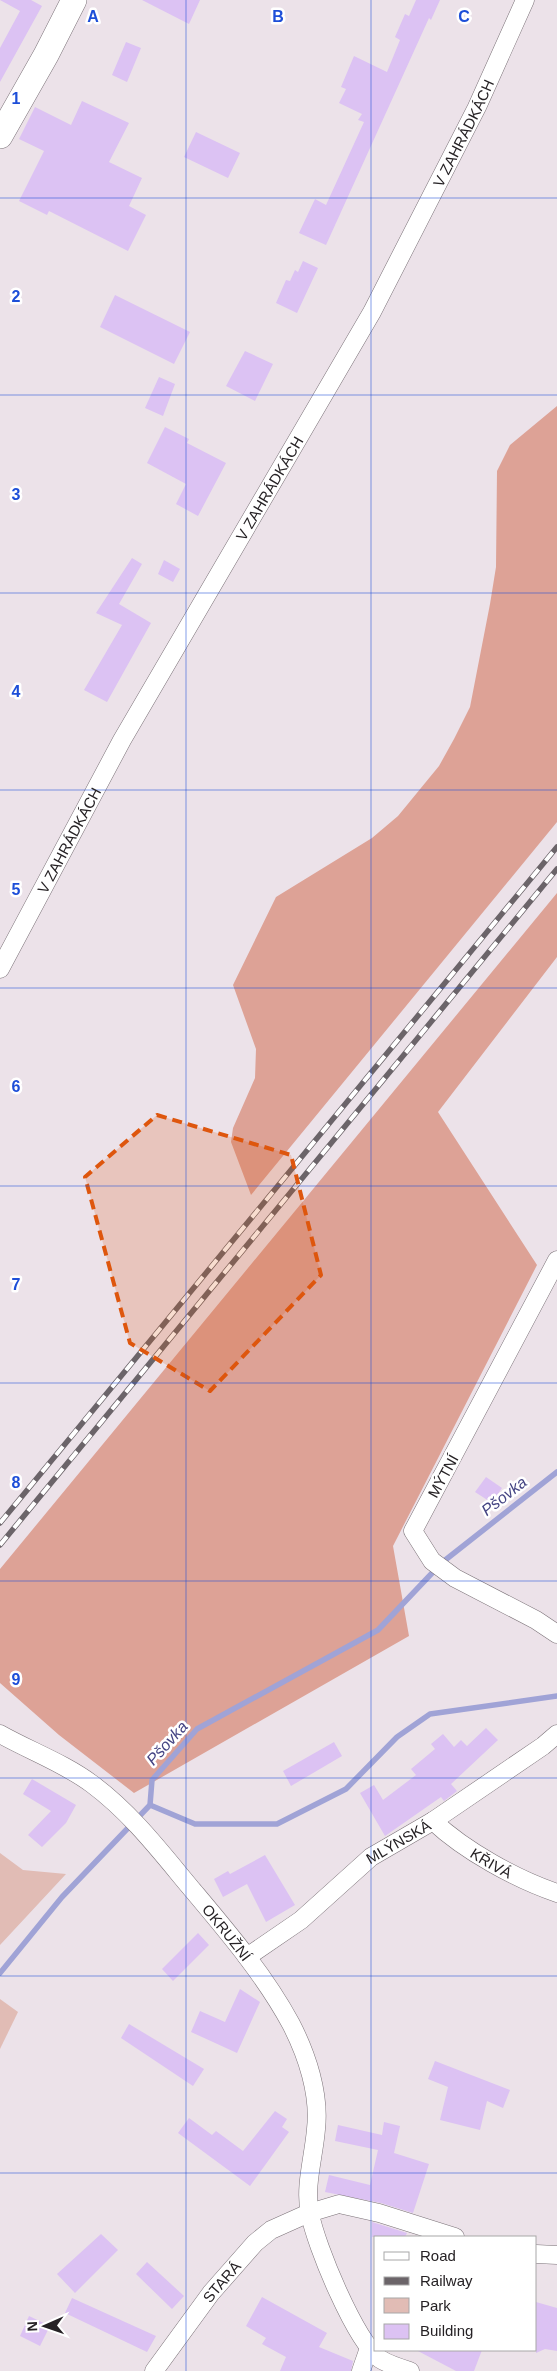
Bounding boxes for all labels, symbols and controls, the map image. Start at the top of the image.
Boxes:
text: A [87,8,99,25]
text: B [272,8,284,25]
text: C [458,8,470,25]
street label: V ZAHRÁDKÁCH [429,77,497,189]
text: 1 [12,90,21,107]
text: 2 [12,288,21,305]
street label: V ZAHRÁDKÁCH [232,433,306,543]
text: 3 [12,486,21,503]
text: 4 [12,683,21,700]
street label: V ZAHRÁDKÁCH [33,784,104,896]
text: 5 [12,881,21,898]
text: 6 [12,1078,21,1095]
text: 7 [12,1276,21,1293]
street label: MÝTNÍ [424,1451,462,1501]
water label: Pšovka [478,1473,530,1519]
text: 8 [12,1474,21,1491]
text: 9 [12,1671,21,1688]
water label: Pšovka [143,1718,191,1768]
street label: MLÝNSKÁ [363,1816,433,1867]
street label: KŘIVÁ [468,1844,515,1881]
street label: OKRUŽNÍ [199,1901,256,1964]
legend [374,2236,537,2351]
text: Road [420,2247,456,2264]
street label: STARÁ [199,2257,244,2305]
text: Railway [420,2272,473,2289]
text: Park [420,2297,451,2314]
north arrow [20,2301,70,2351]
text: N [24,2321,40,2332]
text: Building [420,2322,473,2339]

